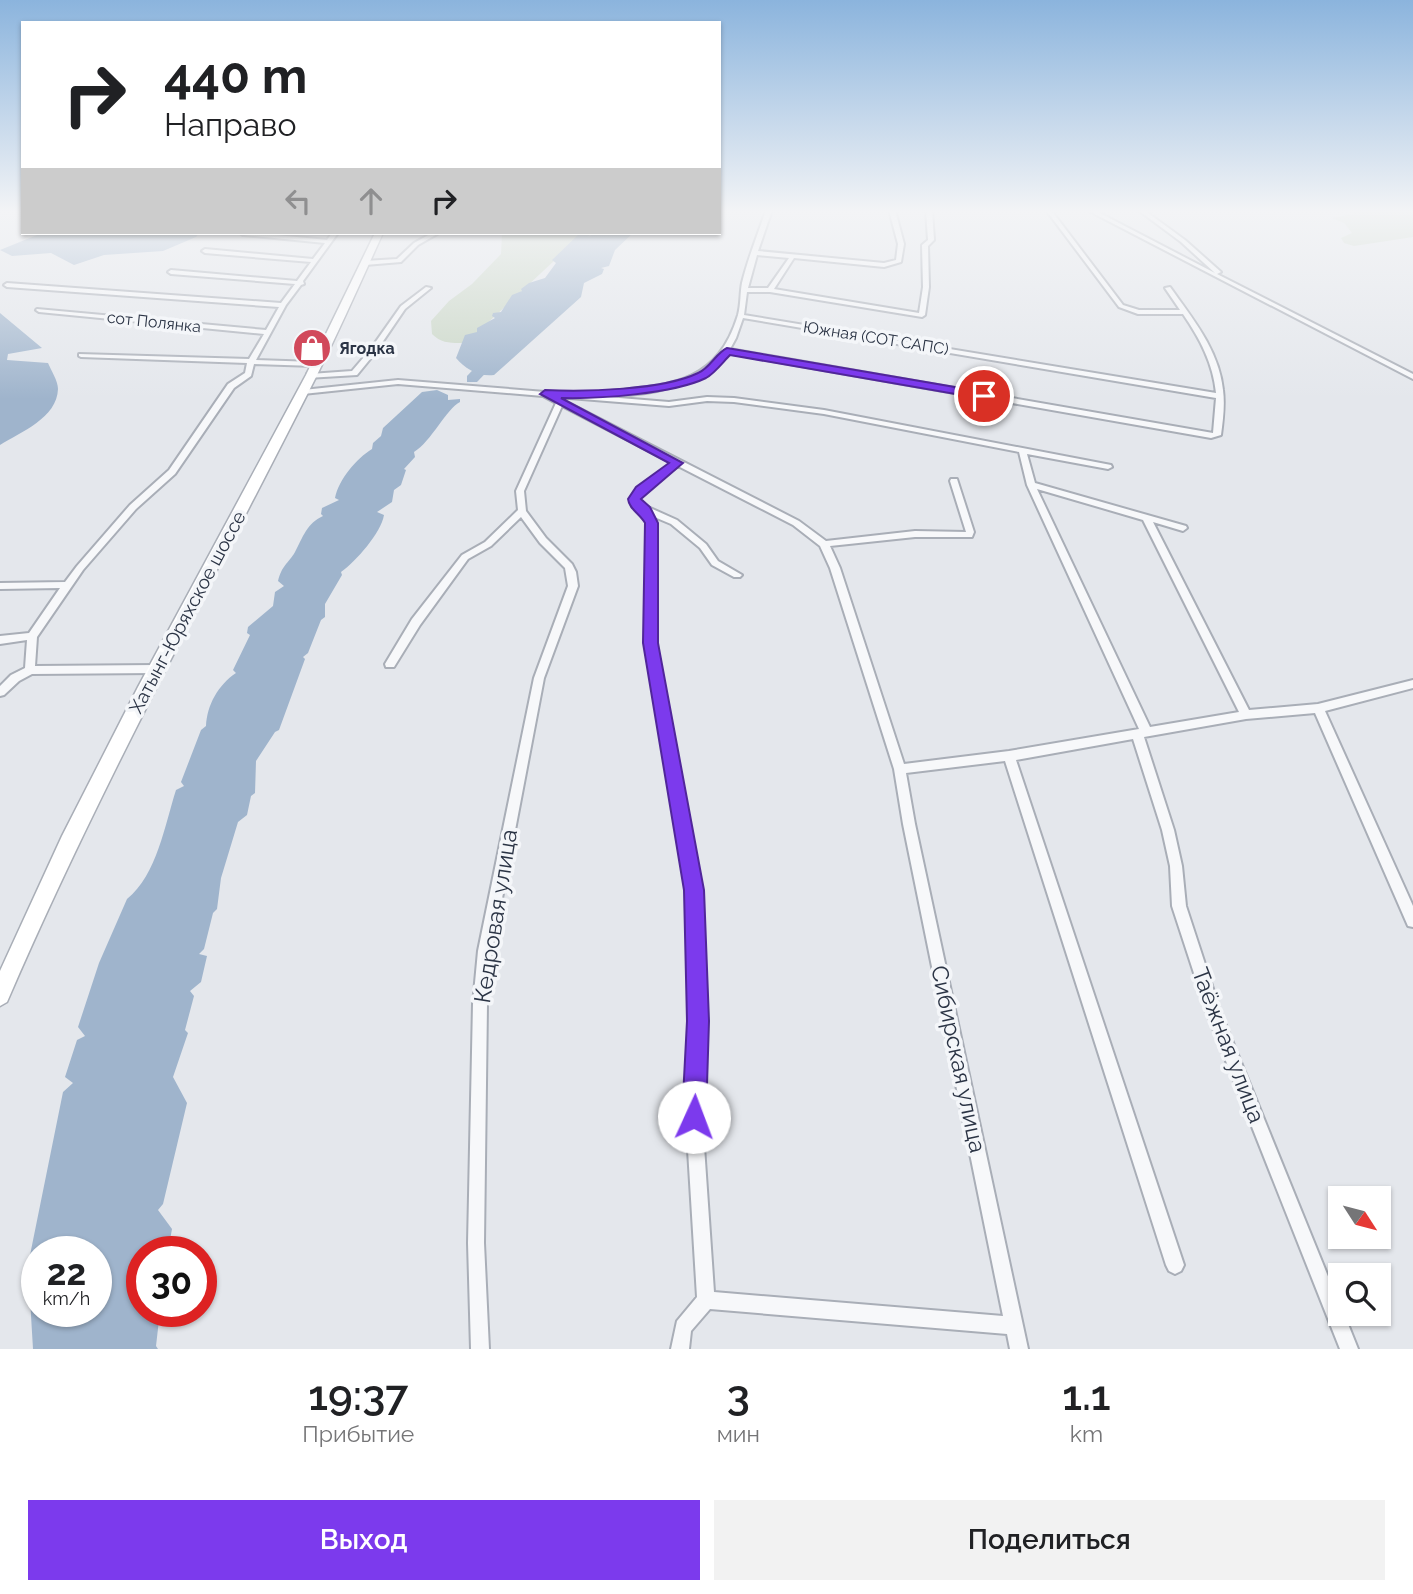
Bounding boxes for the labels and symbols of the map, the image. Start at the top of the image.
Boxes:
street label: сот Полянка [106,308,202,336]
street label: Южная (СОТ САПС) [802,317,950,359]
shop icon: Ягодка [291,327,333,369]
place label: Ягодка [339,339,395,358]
pin [954,366,1014,426]
street label: Хатынг-Юряхское шоссе [124,507,250,717]
street label: Кедровая улица [468,827,522,1005]
street label: Сибирская улица [926,963,992,1155]
street label: Таёжная улица [1187,964,1271,1126]
position arrow [657,1080,731,1154]
north arrow [1328,1186,1391,1250]
speed limit sign: 30 [126,1236,217,1327]

